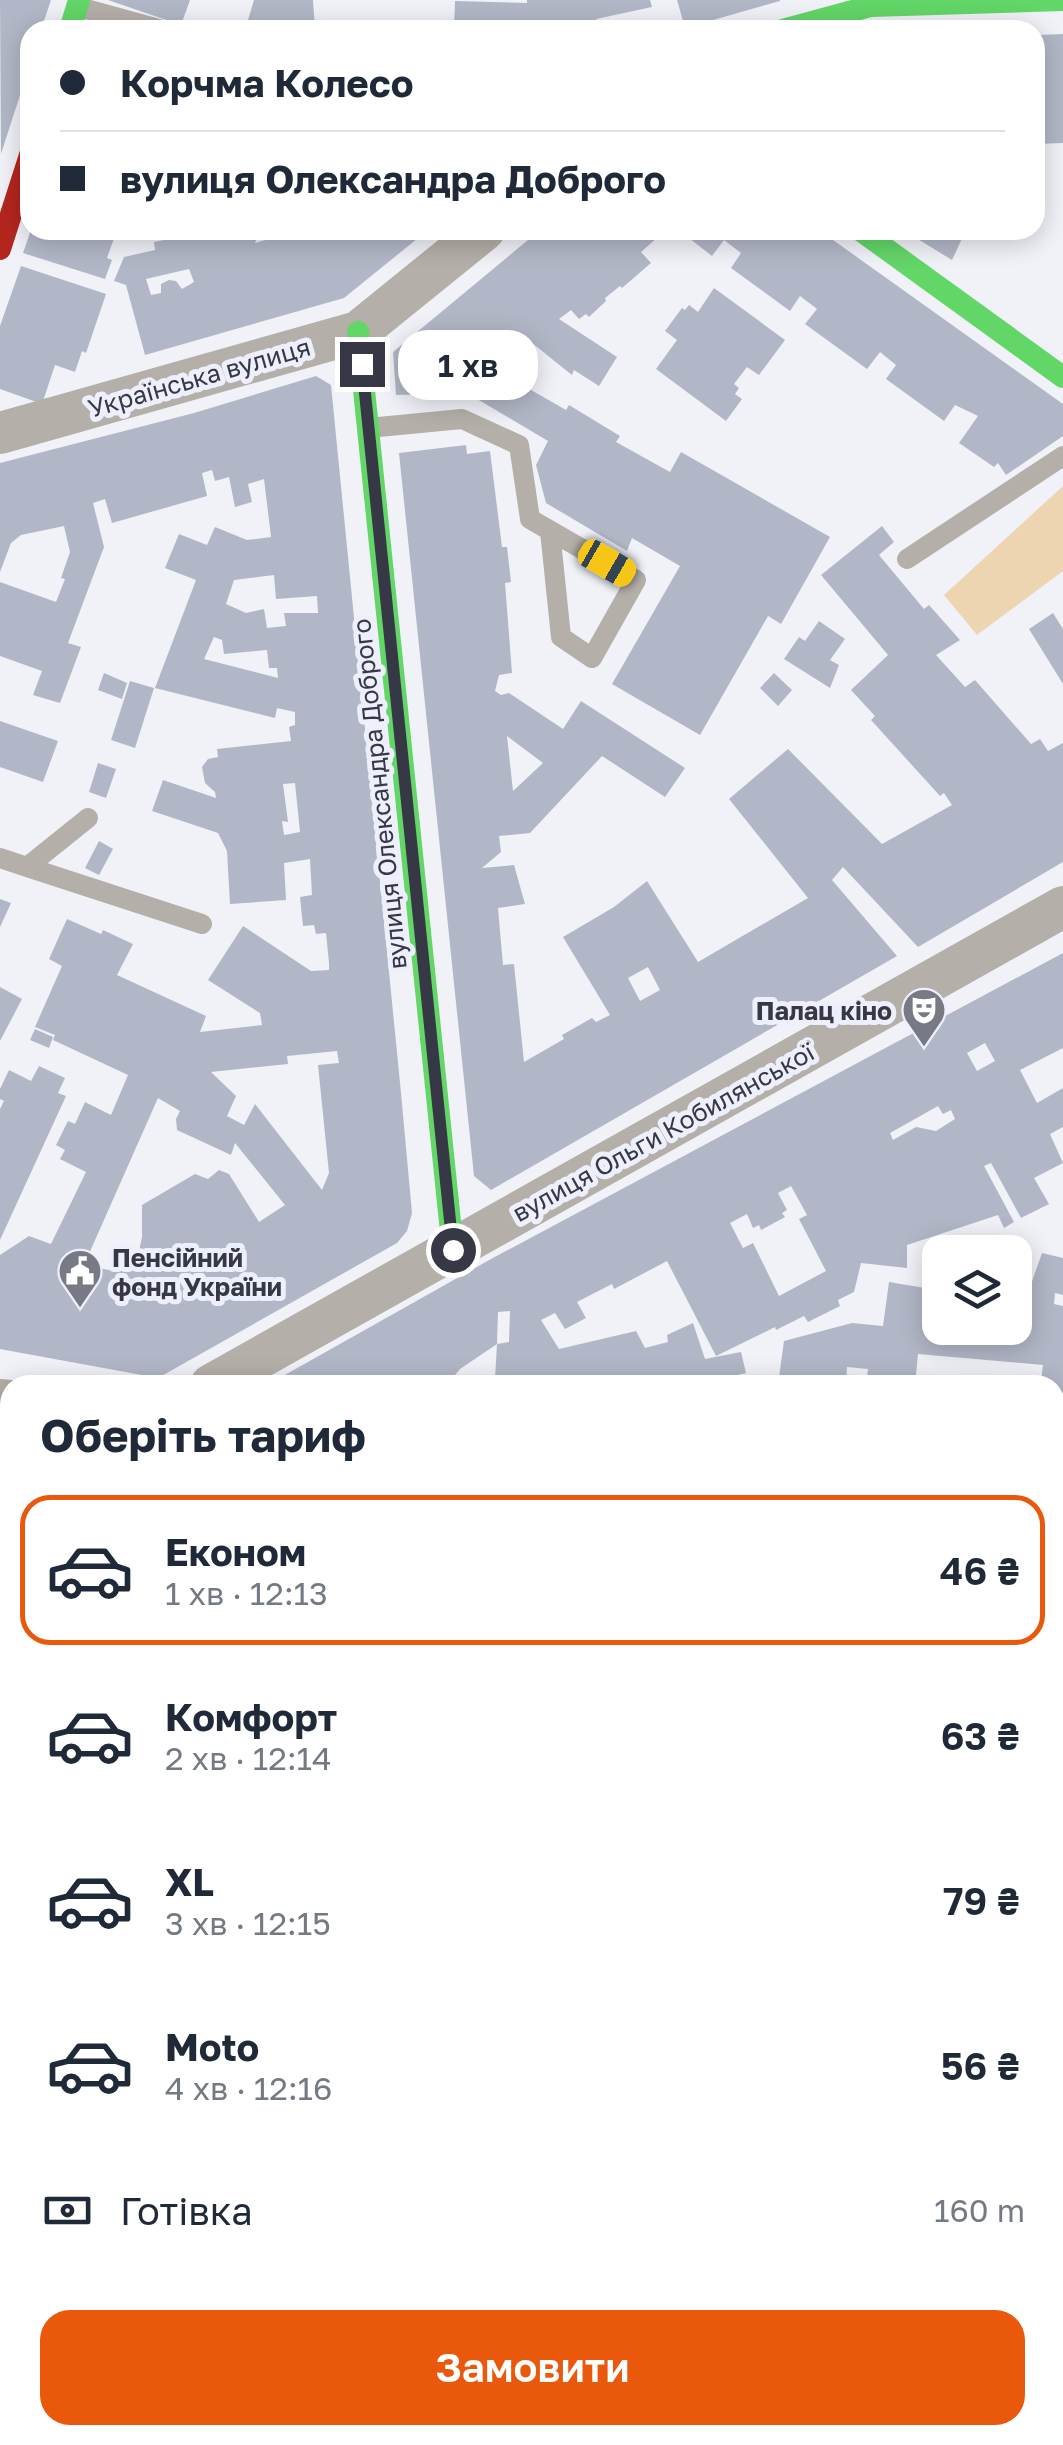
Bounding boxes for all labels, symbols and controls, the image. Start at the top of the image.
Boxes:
text: Корчма Колесо [120,60,413,105]
text: вулиця Олександра Доброго [120,156,666,201]
callout: 1 хв [397,329,537,399]
street label: Українська вулиця [84,330,314,424]
route end [340,342,385,387]
text: 1 хв [438,346,498,384]
car [574,535,640,591]
street label: вулиця Олександра Доброго [345,617,413,971]
theatre icon: Палац кіно [901,987,947,1048]
place label: Палац кіно [756,995,892,1026]
street label: вулиця Ольги Кобилянської [507,1035,820,1228]
route start [431,1228,476,1273]
map controls [922,1235,1032,1345]
button: layers [922,1235,1032,1345]
place label: Пенсійний фонд України [112,1242,282,1302]
public building icon: Пенсійний фонд України [57,1248,103,1309]
text: Оберіть тариф [40,1408,366,1462]
icon: car [45,1525,135,1615]
text: Економ [165,1529,306,1574]
text: 46 ₴ [940,1548,1020,1593]
text: 1 хв · 12:13 [165,1574,328,1612]
icon: car [45,1690,135,1780]
text: Комфорт [165,1694,337,1739]
text: 63 ₴ [941,1713,1020,1758]
text: 2 хв · 12:14 [165,1739,332,1777]
icon: car [45,1855,135,1945]
text: XL [165,1859,214,1904]
text: 79 ₴ [943,1878,1020,1923]
text: 3 хв · 12:15 [165,1904,331,1942]
icon: car [45,2020,135,2110]
text: Moto [165,2024,259,2069]
text: 56 ₴ [941,2043,1020,2088]
text: 4 хв · 12:16 [165,2069,332,2107]
icon: cash [40,2183,95,2238]
text: Готівка [120,2188,253,2233]
text: 160 m [934,2191,1025,2229]
button: Замовити [40,2310,1025,2425]

